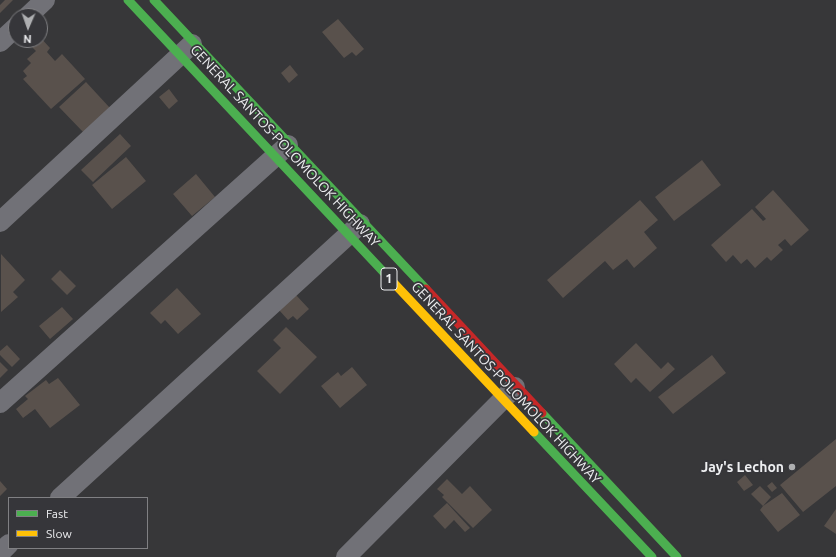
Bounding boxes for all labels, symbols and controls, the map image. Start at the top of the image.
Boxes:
north arrow [8,8,48,48]
text: N [23,33,32,45]
street label: GENERAL SANTOS-POLOMOLOK HIGHWAY [187,41,383,251]
road number: 1 [381,268,397,290]
street label: GENERAL SANTOS-POLOMOLOK HIGHWAY [408,278,604,488]
place label: Jay's Lechon [701,459,784,475]
marker: Jay's Lechon [787,462,797,472]
legend [8,497,148,549]
text: Fast [46,507,68,520]
text: Slow [46,527,72,540]

